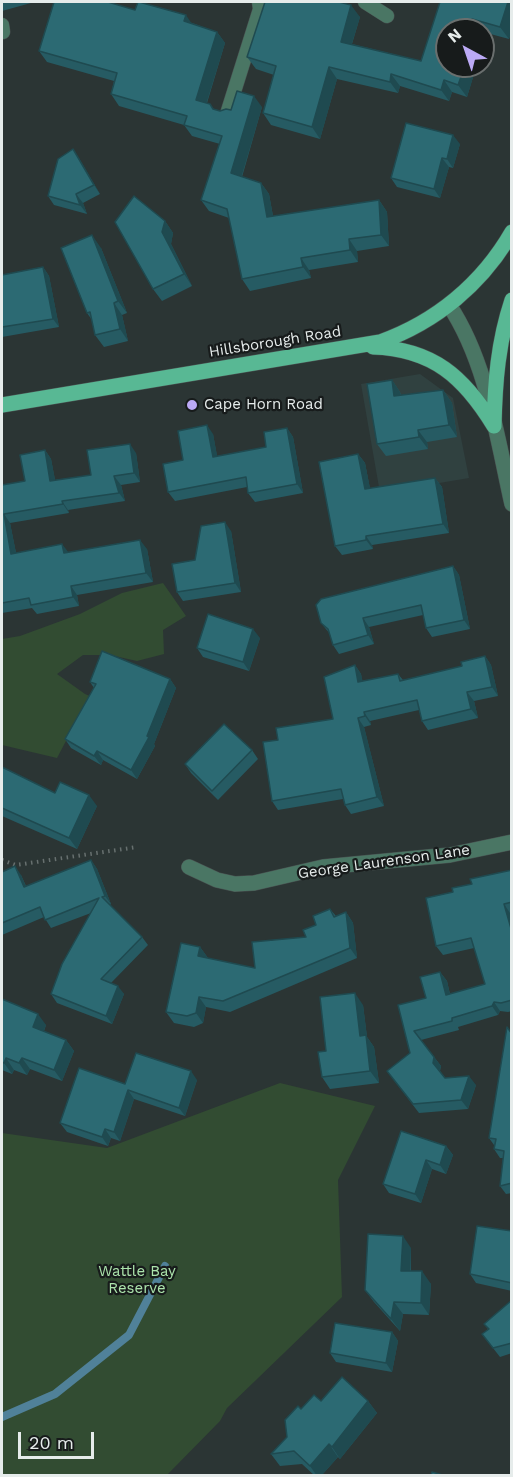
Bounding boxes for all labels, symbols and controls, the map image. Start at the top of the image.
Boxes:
north arrow [435,18,495,78]
text: N [444,24,465,46]
street label: Hillsborough Road [208,323,342,361]
place label: Cape Horn Road [204,396,323,414]
marker: Cape Horn Road [185,398,199,412]
street label: George Laurenson Lane [297,841,471,883]
park label: Wattle Bay Reserve [98,1263,176,1298]
scale bar [21,1420,98,1458]
text: 20 m [29,1432,74,1453]

